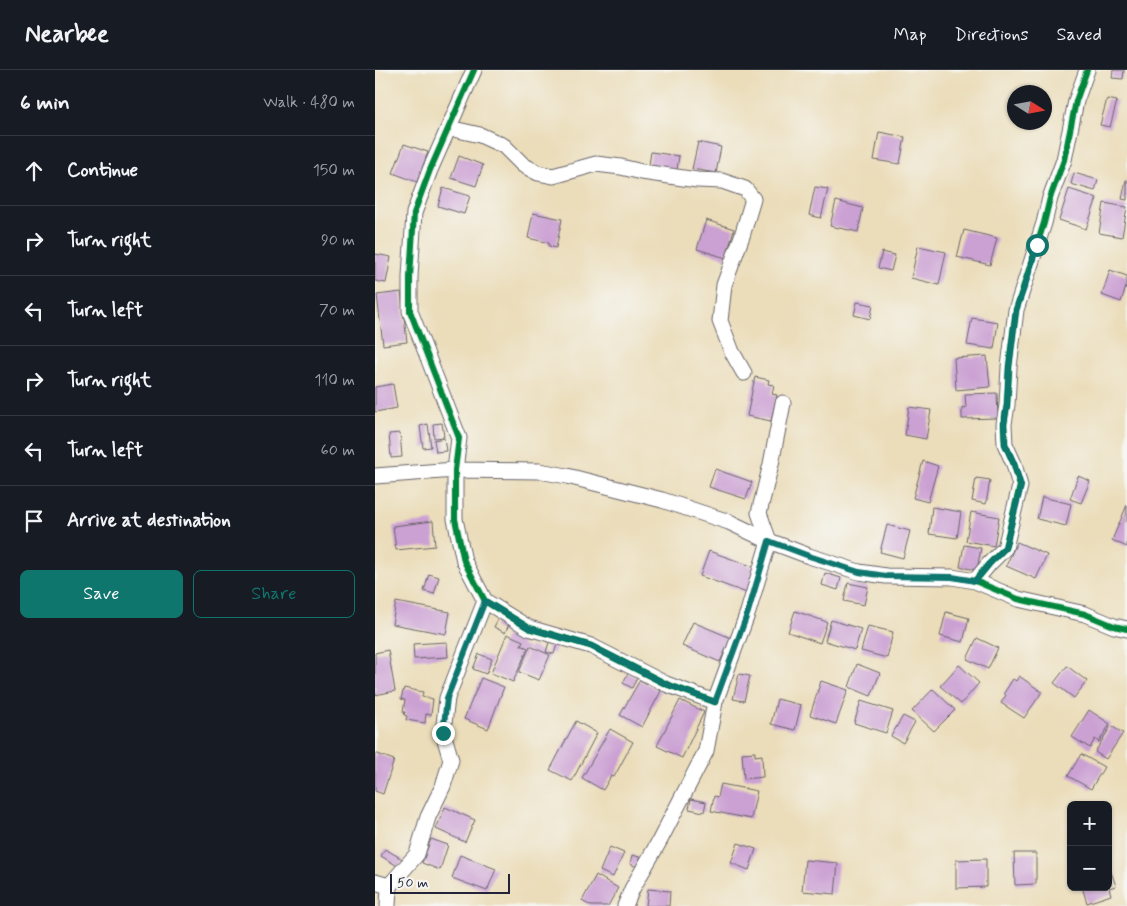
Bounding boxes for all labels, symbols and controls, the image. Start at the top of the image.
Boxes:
text: Nearbee [25,19,109,50]
text: Map [894,23,927,47]
text: Directions [955,23,1029,47]
text: Saved [1057,23,1102,47]
north arrow [1007,85,1052,130]
text: 6 min [20,89,70,117]
text: Walk · 480 m [263,92,355,113]
icon: ahead [20,157,48,185]
text: Continue [67,158,138,183]
text: 150 m [313,160,355,181]
icon: right [20,227,48,255]
text: Turn right [67,228,151,253]
text: 90 m [321,230,355,251]
route start [1026,234,1049,257]
icon: left [20,297,48,325]
text: Turn left [67,298,143,323]
text: 70 m [319,300,355,321]
icon: right [20,367,48,395]
text: Turn right [67,368,151,393]
text: 110 m [314,370,355,391]
icon: left [20,437,48,465]
text: Turn left [67,438,143,463]
text: 60 m [321,440,355,461]
icon: arrive [20,507,48,535]
text: Arrive at destination [67,508,231,533]
button: Save [20,570,183,618]
button: Share [193,570,355,618]
route end [432,722,455,745]
map controls [1067,801,1112,891]
button: + [1067,801,1112,846]
button: − [1067,846,1112,891]
scale bar [390,871,510,894]
text: 50 m [397,874,428,892]

